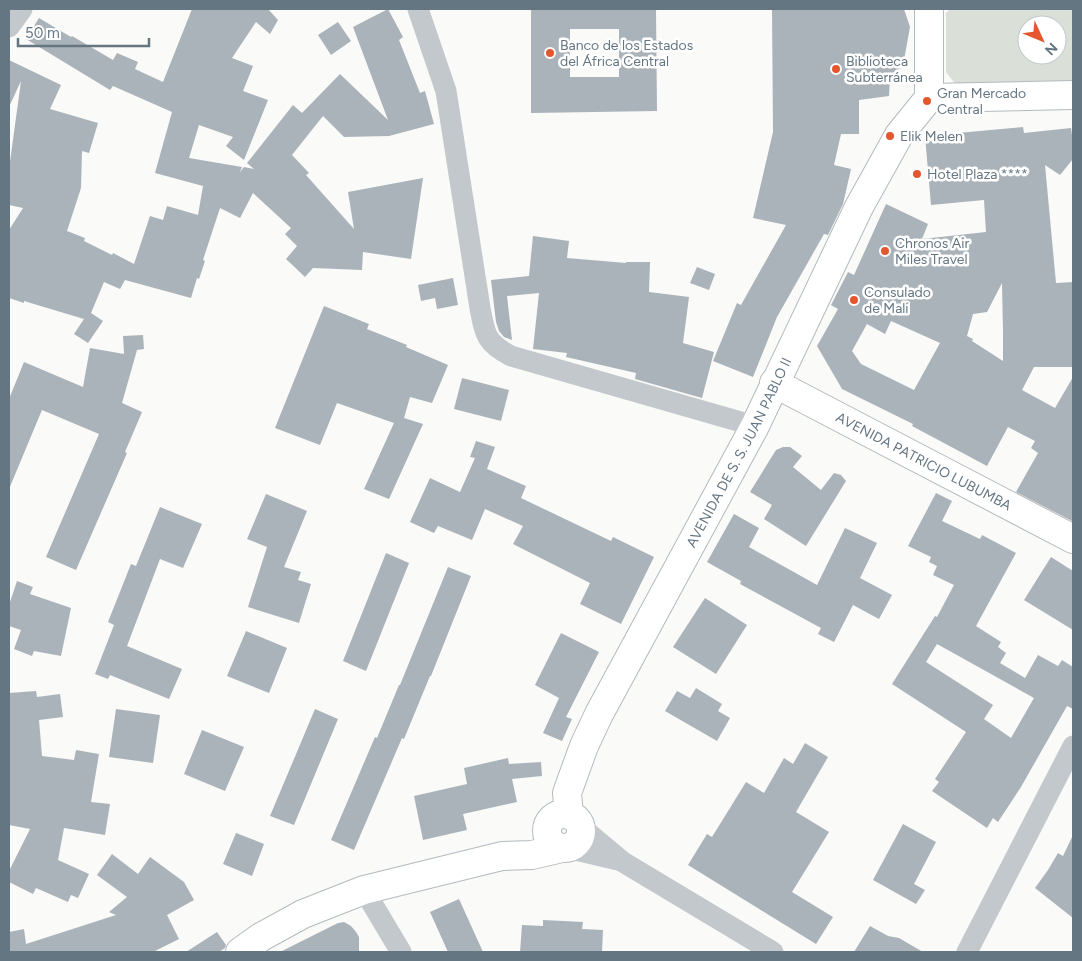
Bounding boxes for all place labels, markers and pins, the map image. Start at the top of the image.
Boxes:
place label: Banco de los Estados del África Central [560,37,693,70]
marker: Banco de los Estados del África Central [544,47,556,59]
place label: Biblioteca Subterránea [846,53,923,86]
marker: Biblioteca Subterránea [830,63,842,75]
place label: Gran Mercado Central [937,85,1026,118]
marker: Gran Mercado Central [921,95,933,107]
place label: Elik Melen [900,128,963,145]
marker: Elik Melen [884,130,896,142]
place label: Hotel Plaza **** [927,166,1028,183]
marker: Hotel Plaza **** [911,168,923,180]
place label: Chronos Air Miles Travel [895,235,969,268]
marker: Chronos Air Miles Travel [879,245,891,257]
place label: Consulado de Mali [864,284,931,317]
marker: Consulado de Mali [848,294,860,306]

